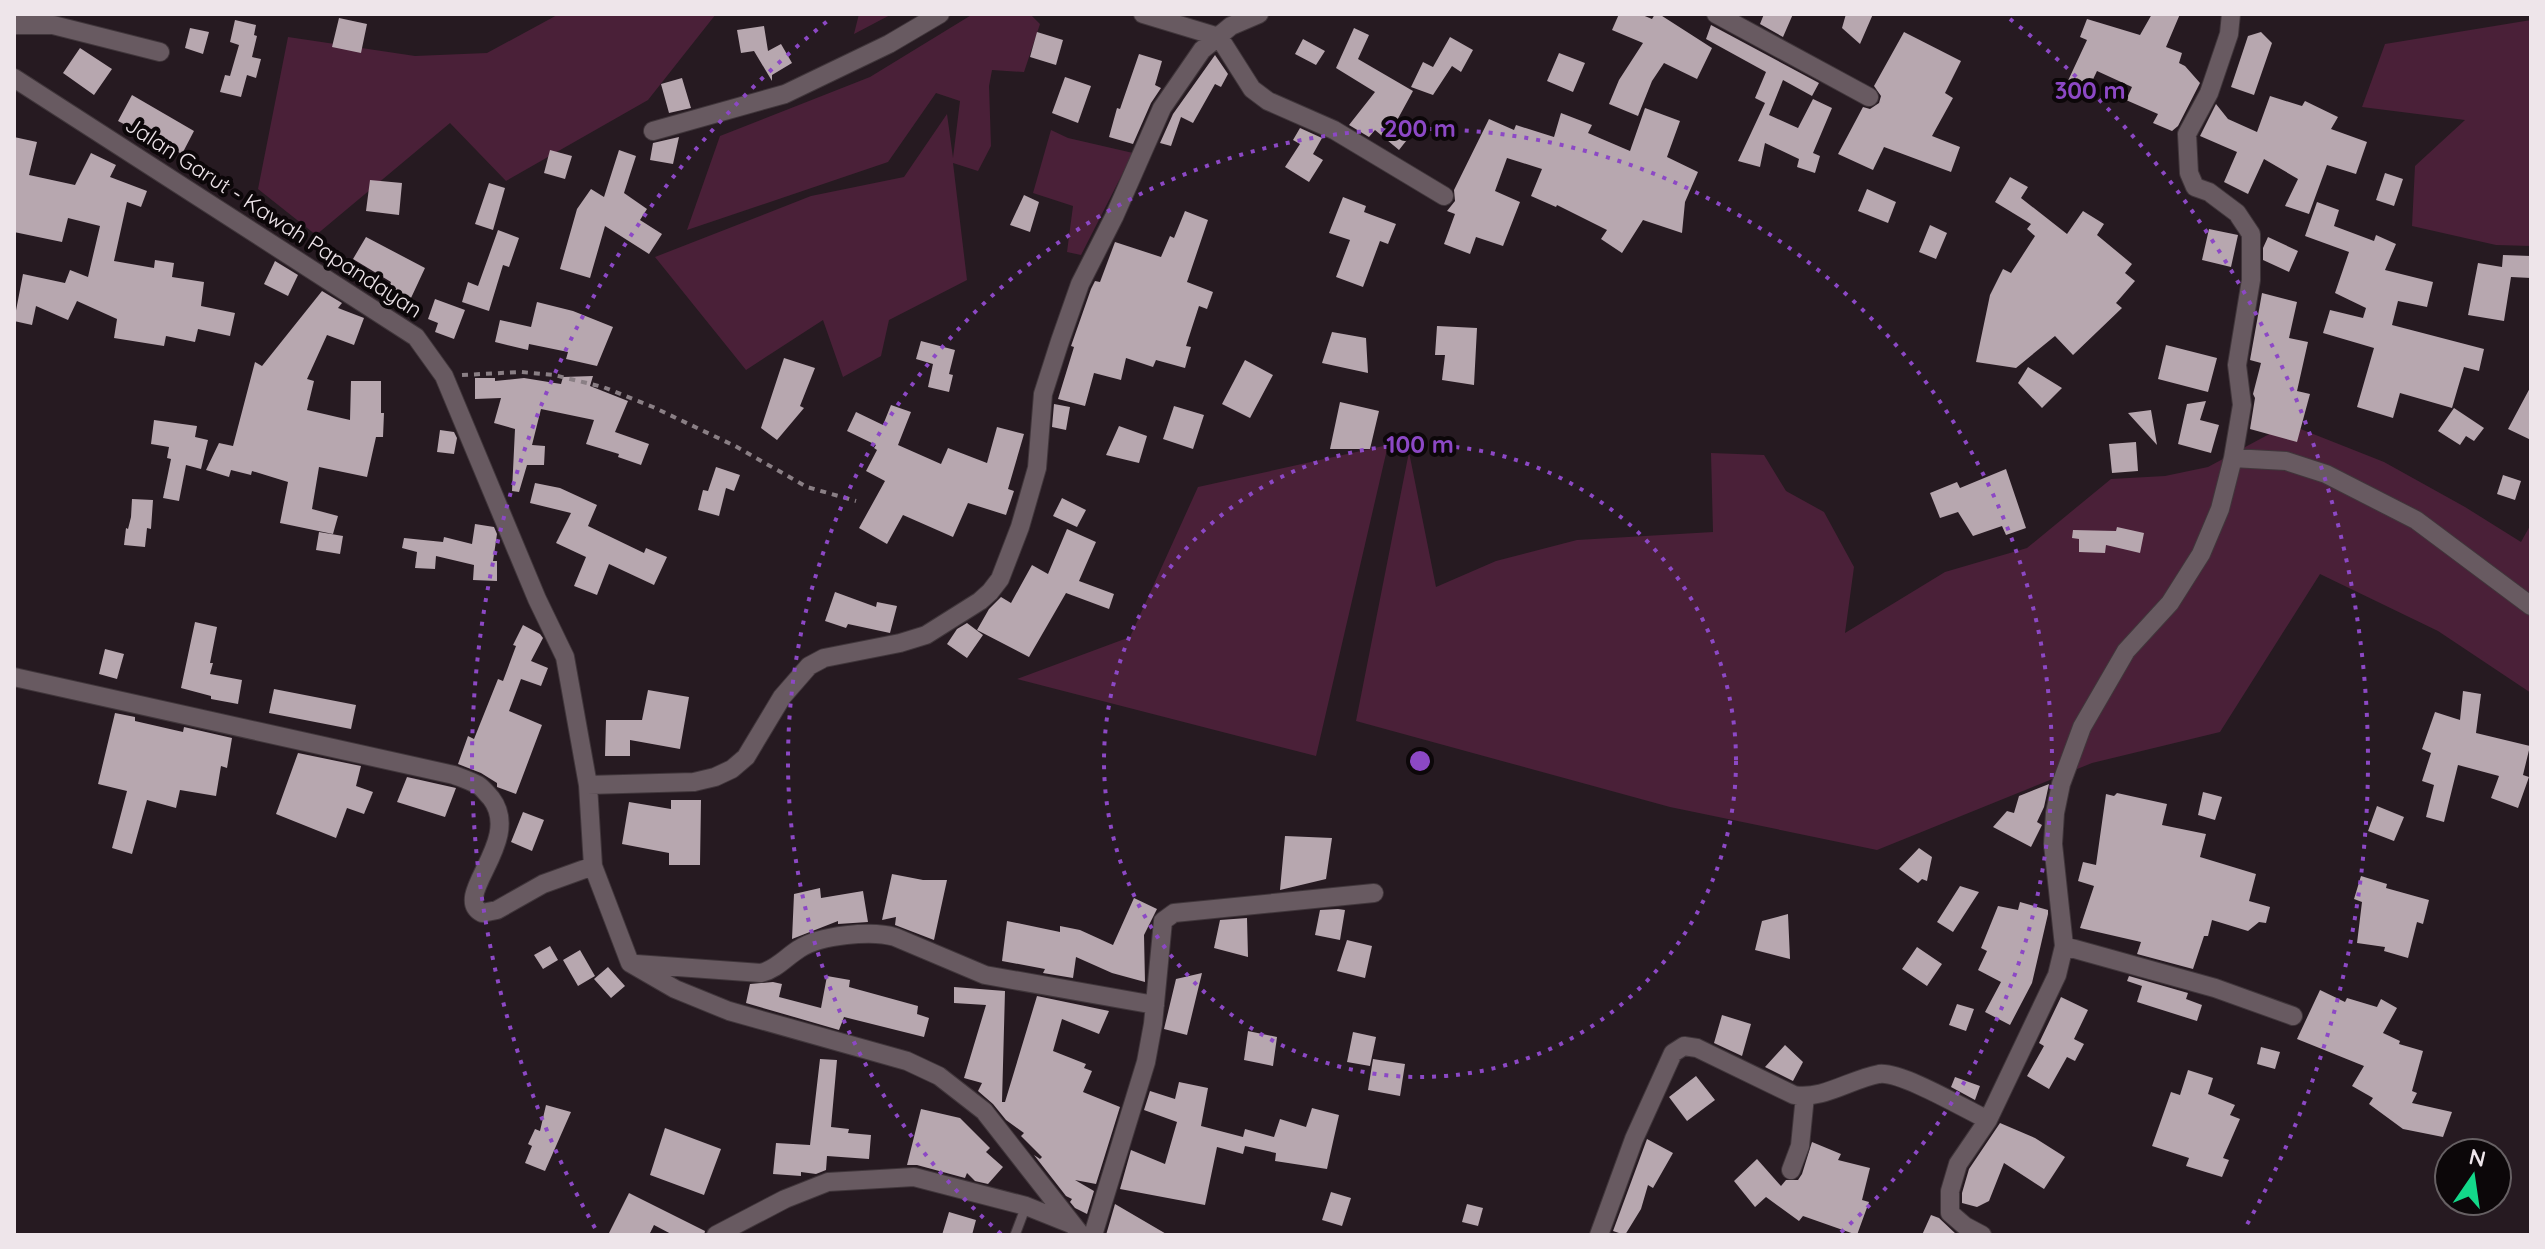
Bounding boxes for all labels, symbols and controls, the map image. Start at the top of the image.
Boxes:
text: 300 m [2054,75,2126,105]
street label: Jalan Garut - Kawah Papandayan [120,110,428,324]
text: 200 m [1384,113,1456,143]
text: 100 m [1386,429,1454,459]
centre of rings [1406,747,1434,775]
north arrow [2433,1137,2513,1217]
text: N [2466,1142,2489,1173]

